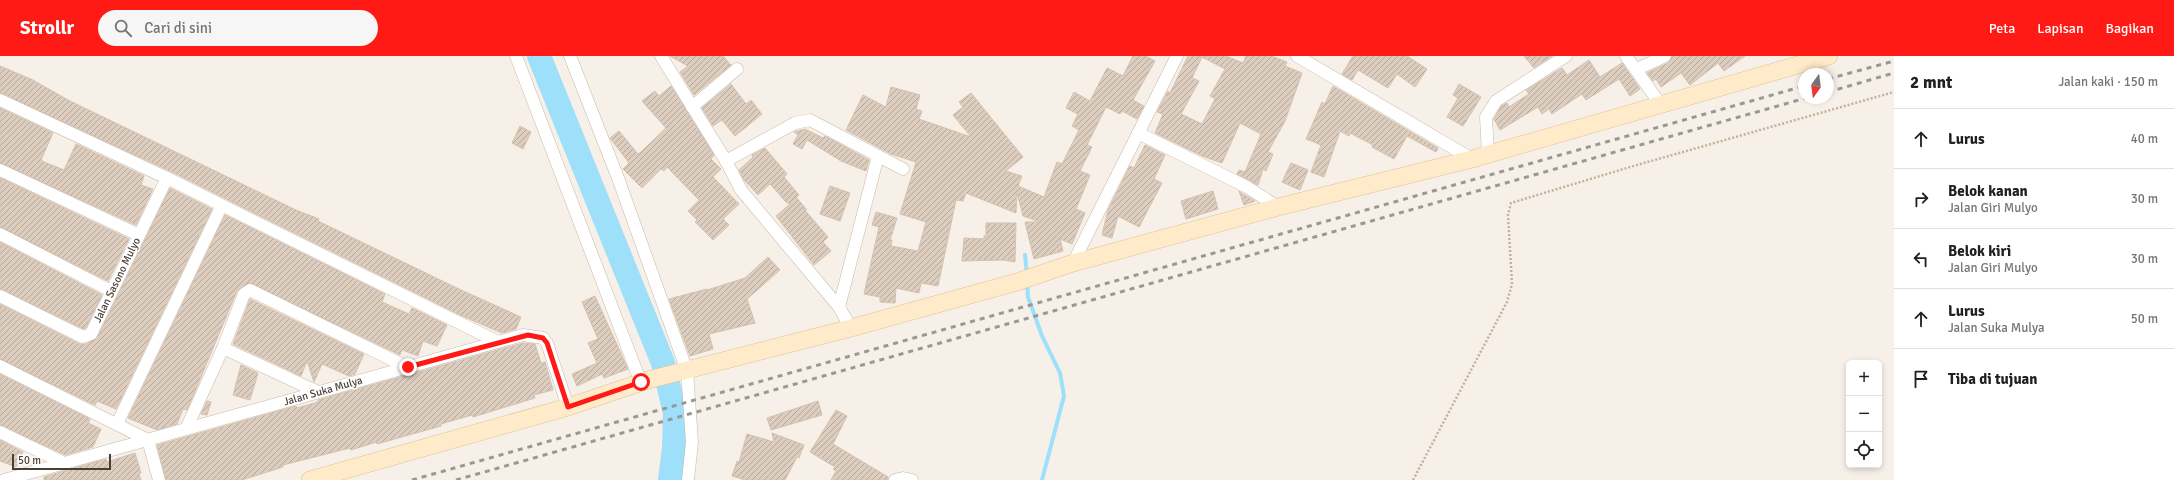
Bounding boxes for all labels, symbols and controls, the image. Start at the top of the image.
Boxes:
search box [98,10,378,46]
text: Strollr [20,16,74,40]
icon: search [112,17,134,39]
text: Cari di sini [144,19,212,37]
text: Peta [1989,20,2015,37]
text: Lapisan [2037,20,2084,37]
text: Bagikan [2106,20,2154,37]
north arrow [1798,68,1834,104]
text: 2 mnt [1910,72,1952,93]
text: Jalan kaki · 150 m [2059,74,2158,90]
icon: ahead [1910,128,1932,150]
text: Lurus [1948,130,1985,148]
text: 40 m [2131,131,2158,147]
text: Belok kanan [1948,182,2028,200]
icon: right [1910,188,1932,210]
text: 30 m [2131,191,2158,207]
text: Jalan Giri Mulyo [1948,200,2038,216]
street label: Jalan Sasono Mulyo [91,235,143,324]
text: Belok kiri [1948,242,2011,260]
icon: left [1910,248,1932,270]
text: 30 m [2131,251,2158,267]
text: Jalan Giri Mulyo [1948,260,2038,276]
text: Lurus [1948,302,1985,320]
icon: ahead [1910,308,1932,330]
text: 50 m [2131,311,2158,327]
text: Jalan Suka Mulya [1948,320,2045,336]
route end [399,358,417,376]
map controls [1846,360,1882,468]
button: + [1846,360,1882,396]
icon: arrive [1910,368,1932,390]
text: Tiba di tujuan [1948,370,2038,388]
street label: Jalan Suka Mulya [282,373,364,409]
route start [632,373,650,391]
button: − [1846,396,1882,432]
button: locate [1846,432,1882,468]
scale bar [12,452,111,471]
text: 50 m [18,454,41,467]

